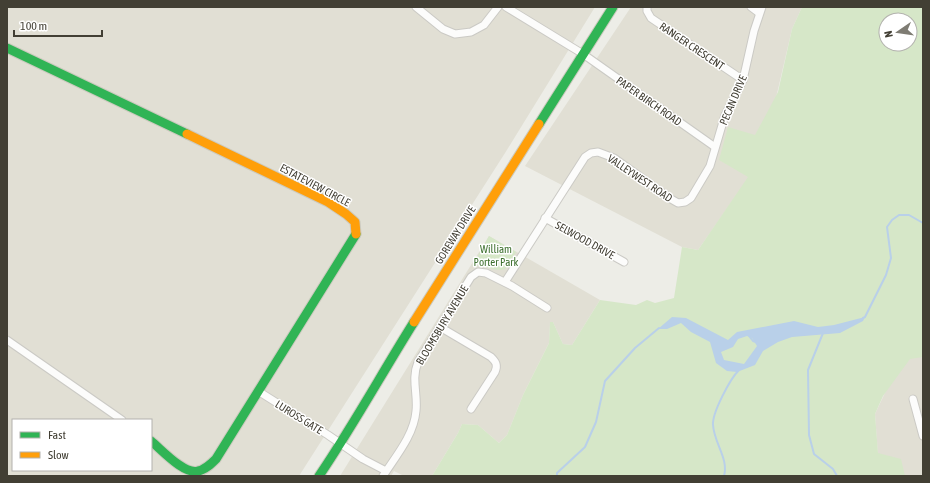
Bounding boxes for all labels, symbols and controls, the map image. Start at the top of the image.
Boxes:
scale bar [14,12,102,38]
north arrow [878,12,918,52]
text: 100 m [20,19,47,33]
street label: RANGER CRESCENT [657,20,727,72]
text: N [882,30,895,39]
street label: PECAN DRIVE [717,73,749,127]
street label: PAPER BIRCH ROAD [614,74,684,128]
street label: VALLEYWEST ROAD [605,152,675,204]
street label: ESTATEVIEW CIRCLE [278,161,352,209]
street label: GOREWAY DRIVE [432,204,478,266]
street label: SELWOOD DRIVE [553,219,617,261]
park label: William Porter Park [474,243,519,268]
street label: BLOOMSBURY AVENUE [414,283,471,367]
street label: LUROSS GATE [273,398,325,436]
legend [12,419,152,471]
text: Fast [48,428,66,442]
text: Slow [48,448,69,462]

